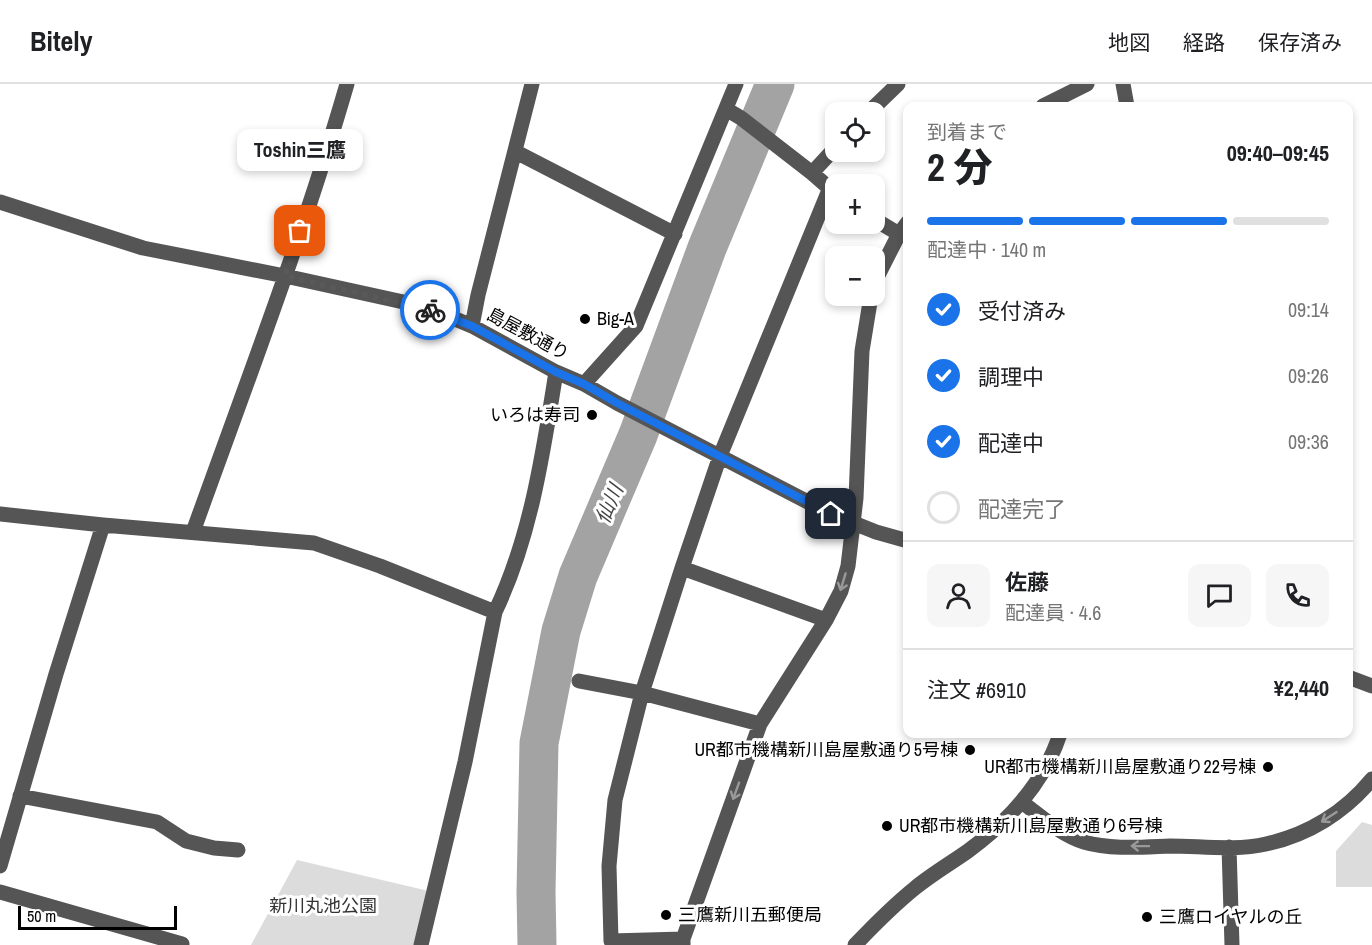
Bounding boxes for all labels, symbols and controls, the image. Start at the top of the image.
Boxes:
text: Bitely [30,22,93,60]
text: 地図 [1108,28,1150,57]
text: 経路 [1183,28,1225,57]
text: 保存済み [1258,28,1342,57]
map controls [825,102,885,306]
button: locate [825,102,885,162]
text: 到着まで [927,118,1007,145]
callout: Toshin三鷹 [237,129,363,171]
text: Toshin三鷹 [254,136,346,163]
text: 09:40–09:45 [1227,138,1329,168]
text: 2 分 [927,141,993,193]
button: + [825,174,885,234]
pin [274,205,325,256]
icon: bag [283,214,316,247]
text: 配達中 · 140 m [927,236,1046,263]
button: − [825,246,885,306]
courier [400,280,460,340]
icon: check [927,293,960,326]
icon: bike [414,294,447,327]
text: 受付済み [978,296,1066,326]
text: 09:14 [1288,296,1329,323]
street label: 島屋敷通り [483,301,574,366]
place label: Big-A [597,306,634,331]
marker: Big-A [578,312,592,326]
icon: check [927,359,960,392]
text: 調理中 [978,362,1044,392]
text: 09:26 [1288,362,1329,389]
place label: いろは寿司 [490,402,580,427]
marker: いろは寿司 [585,408,599,422]
icon: check [927,425,960,458]
text: 配達中 [978,428,1044,458]
text: 09:36 [1288,428,1329,455]
water label: 仙川 [588,478,630,527]
pin [805,488,856,539]
text: 配達完了 [978,494,1066,524]
icon: home [814,497,847,530]
button: person [927,564,990,627]
button: chat [1188,564,1251,627]
button: phone [1266,564,1329,627]
text: 佐藤 [1005,567,1049,597]
one-way arrow [837,572,848,591]
text: 配達員 · 4.6 [1005,599,1101,626]
text: ¥2,440 [1274,673,1329,703]
text: 注文 #6910 [927,675,1026,705]
place label: UR都市機構新川島屋敷通り5号棟 [694,737,958,762]
marker: UR都市機構新川島屋敷通り5号棟 [963,743,977,757]
place label: UR都市機構新川島屋敷通り22号棟 [984,754,1256,779]
marker: UR都市機構新川島屋敷通り22号棟 [1261,760,1275,774]
one-way arrow [729,782,740,800]
one-way arrow [1321,812,1338,824]
place label: UR都市機構新川島屋敷通り6号棟 [899,813,1163,838]
marker: UR都市機構新川島屋敷通り6号棟 [880,819,894,833]
one-way arrow [1131,841,1151,852]
park label: 新川丸池公園 [269,893,377,918]
place label: 三鷹新川五郵便局 [678,902,822,927]
scale bar [18,903,177,930]
place label: 三鷹ロイヤルの丘 [1159,904,1302,929]
text: 50 m [27,905,56,927]
marker: 三鷹新川五郵便局 [659,908,673,922]
marker: 三鷹ロイヤルの丘 [1140,910,1154,924]

